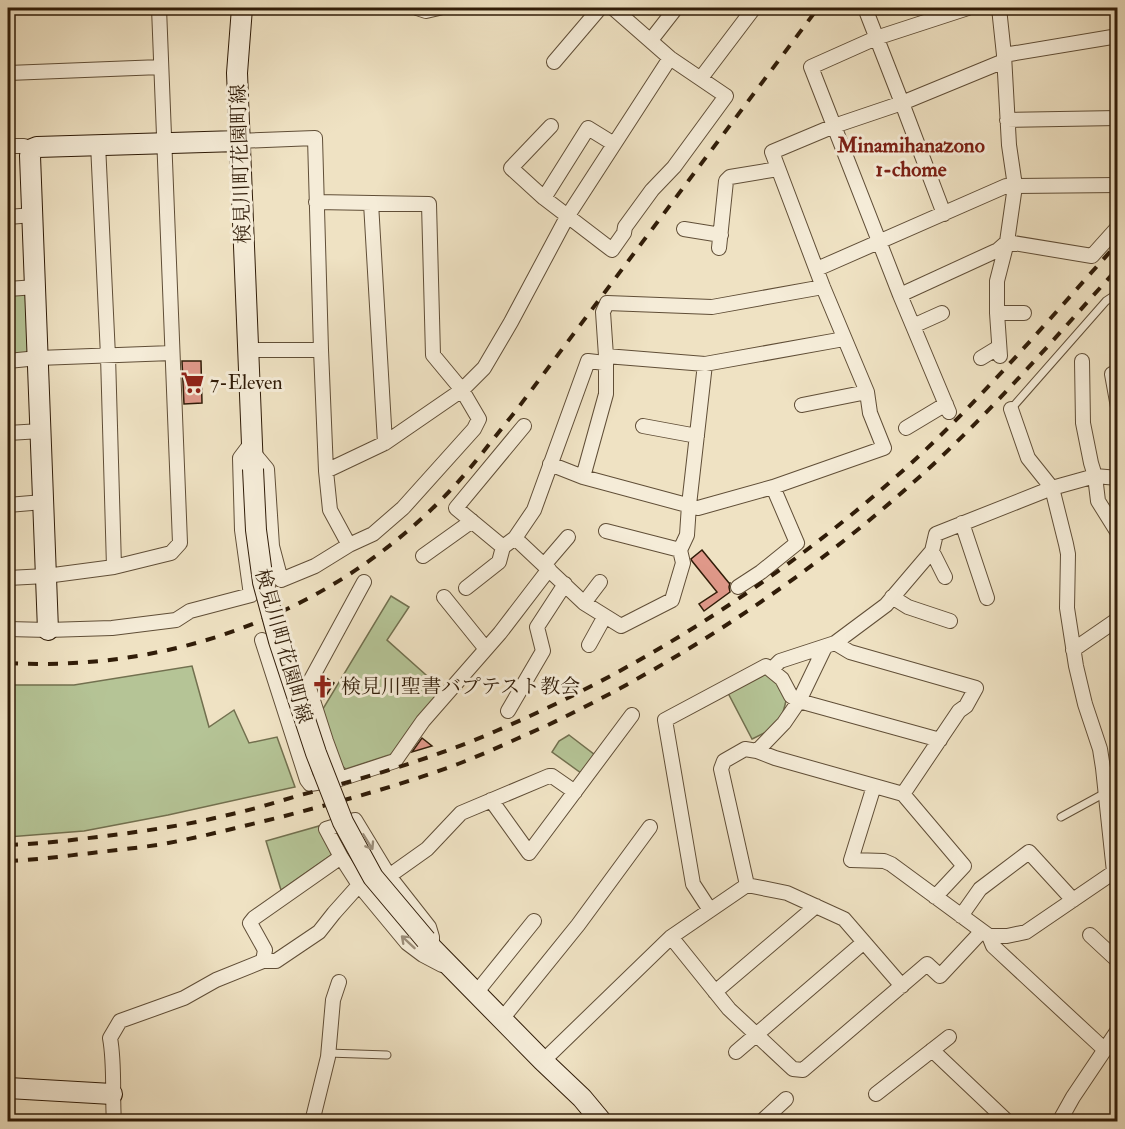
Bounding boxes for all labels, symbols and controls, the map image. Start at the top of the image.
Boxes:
street label: 検見川町花園町線 [225,84,256,244]
district label: Minamihanazono 1-chome [836,132,985,183]
supermarket icon: 7-Eleven [179,369,205,395]
place label: 7-Eleven [210,370,283,395]
street label: 検見川町花園町線 [249,566,318,726]
church icon: 検見川聖書バプテスト教会 [310,673,336,699]
place label: 検見川聖書バプテスト教会 [341,674,580,699]
one-way arrow [362,833,374,850]
one-way arrow [400,935,415,949]

